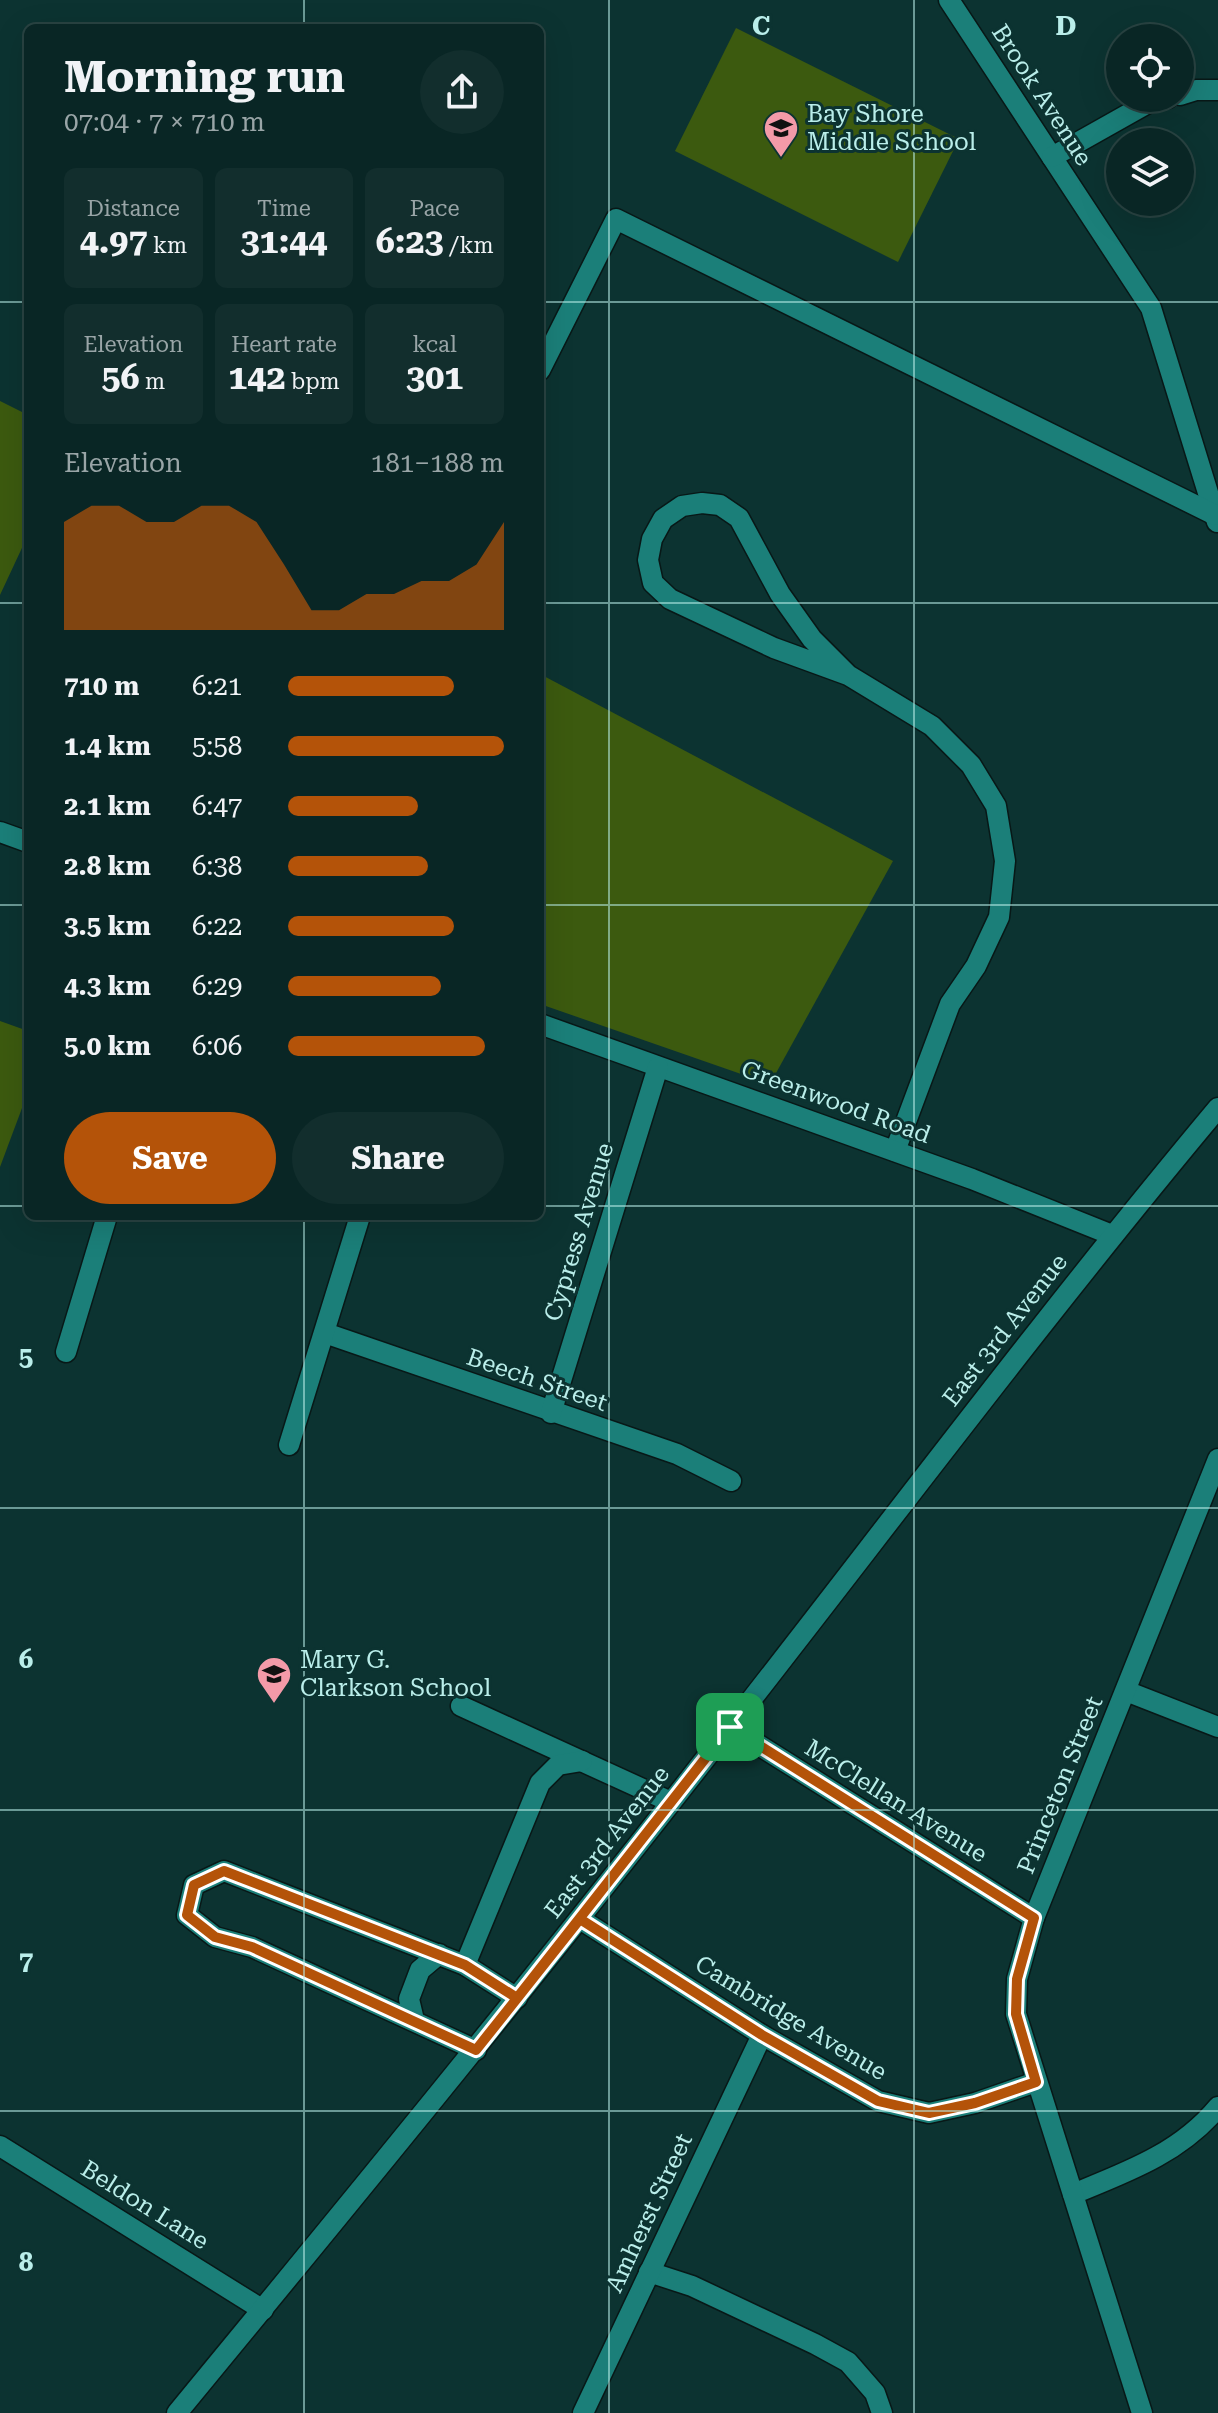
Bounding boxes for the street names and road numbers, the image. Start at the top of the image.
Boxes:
street label: Brook Avenue [986,19,1098,171]
street label: Greenwood Road [738,1055,934,1149]
street label: Cypress Avenue [539,1139,619,1325]
street label: East 3rd Avenue [937,1248,1073,1412]
street label: Beech Street [463,1343,611,1417]
street label: Princeton Street [1012,1692,1108,1878]
street label: McClellan Avenue [800,1734,992,1868]
street label: East 3rd Avenue [539,1760,675,1924]
street label: Cambridge Avenue [690,1950,892,2086]
street label: Amherst Street [600,2129,698,2297]
street label: Beldon Lane [76,2155,214,2255]

